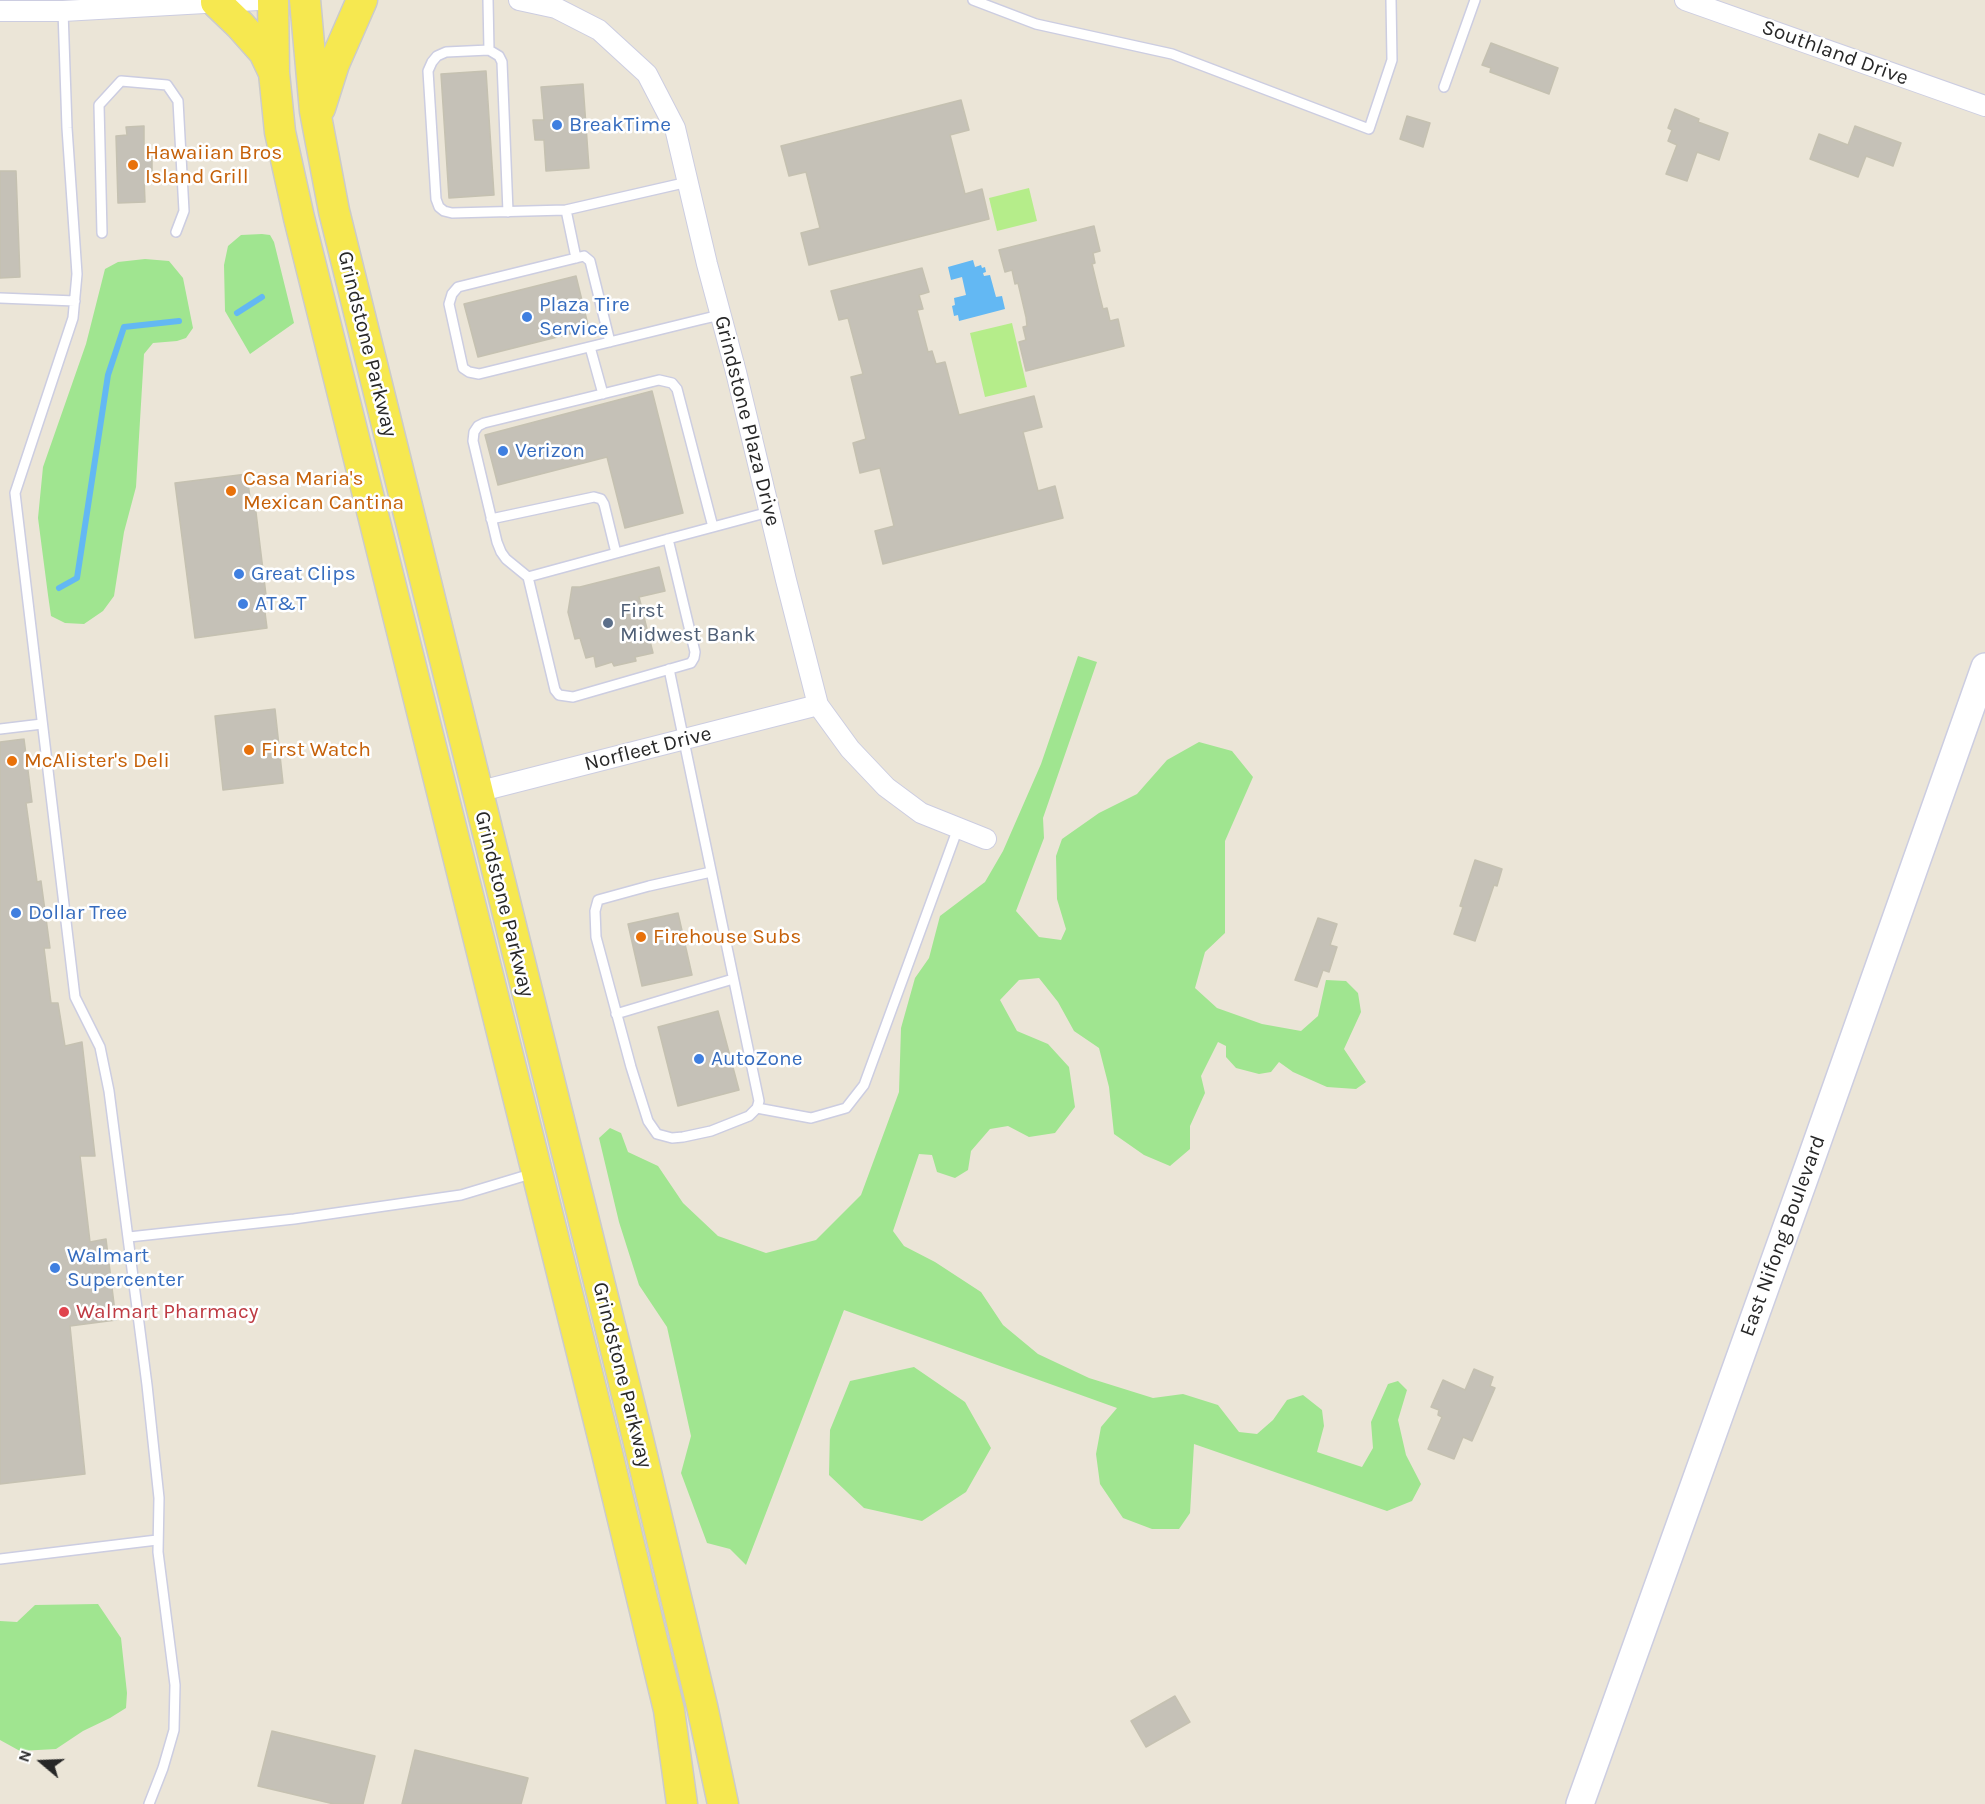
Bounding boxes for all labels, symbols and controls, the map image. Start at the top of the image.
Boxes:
street label: Southland Drive [1758,15,1912,91]
place label: BreakTime [569,112,671,138]
marker: BreakTime [550,118,564,132]
place label: Hawaiian Bros Island Grill [145,140,282,190]
marker: Hawaiian Bros Island Grill [126,158,140,172]
street label: Grindstone Parkway [332,249,402,439]
place label: Plaza Tire Service [539,292,630,342]
marker: Plaza Tire Service [520,310,534,324]
street label: Grindstone Plaza Drive [709,313,785,529]
place label: Verizon [515,438,585,464]
marker: Verizon [496,444,510,458]
place label: Casa Maria's Mexican Cantina [243,466,404,516]
marker: Casa Maria's Mexican Cantina [224,484,238,498]
place label: Great Clips [251,561,356,587]
marker: Great Clips [232,567,246,581]
place label: AT&T [255,591,306,617]
marker: AT&T [236,597,250,611]
place label: First Midwest Bank [620,598,756,648]
marker: First Midwest Bank [601,616,615,630]
street label: Norfleet Drive [582,721,714,777]
place label: First Watch [261,737,371,763]
marker: First Watch [242,743,256,757]
place label: McAlister's Deli [24,748,170,774]
marker: McAlister's Deli [5,754,19,768]
street label: Grindstone Parkway [469,809,539,999]
place label: Dollar Tree [28,900,127,926]
marker: Dollar Tree [9,906,23,920]
place label: Firehouse Subs [653,924,801,950]
marker: Firehouse Subs [634,930,648,944]
place label: AutoZone [711,1046,803,1072]
marker: AutoZone [692,1052,706,1066]
street label: East Nifong Boulevard [1735,1132,1831,1340]
place label: Walmart Supercenter [67,1243,184,1293]
marker: Walmart Supercenter [48,1261,62,1275]
street label: Grindstone Parkway [587,1280,657,1470]
place label: Walmart Pharmacy [76,1299,258,1325]
marker: Walmart Pharmacy [57,1305,71,1319]
north arrow [12,1732,72,1792]
text: N [14,1747,35,1765]

